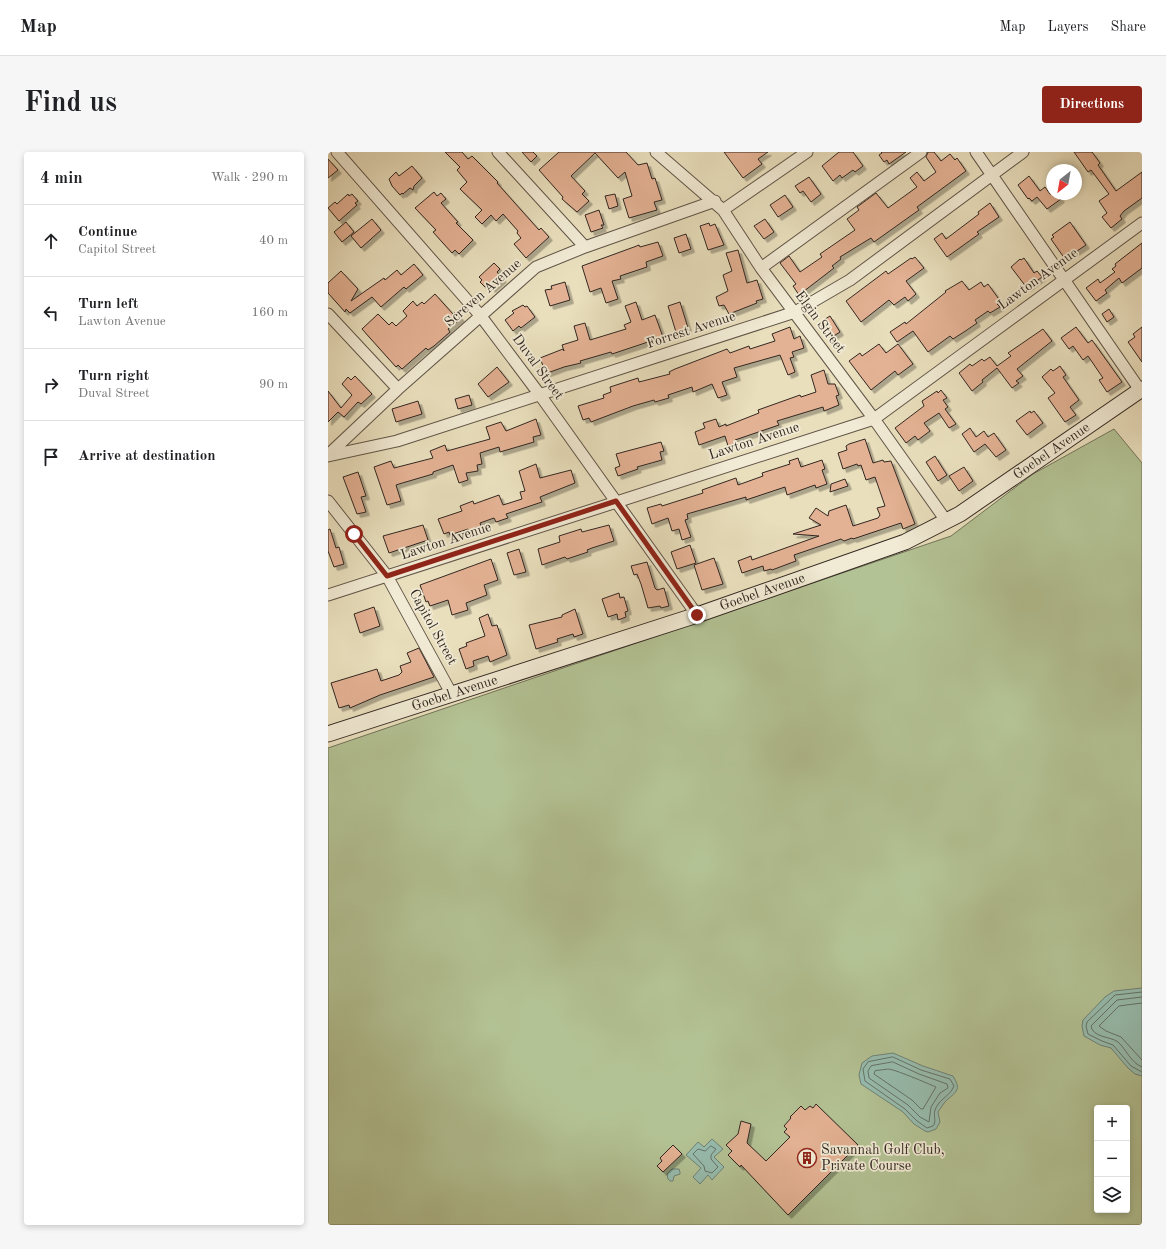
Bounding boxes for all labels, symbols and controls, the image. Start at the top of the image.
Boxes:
text: Map [20,18,57,37]
text: Map [1000,20,1026,34]
text: Layers [1048,20,1089,34]
text: Share [1111,20,1146,34]
button: Directions [1042,86,1142,123]
text: Find us [24,90,117,118]
north arrow [1046,164,1082,200]
text: 4 min [40,170,83,187]
text: Walk · 290 m [211,171,288,184]
text: Continue [78,225,137,240]
icon: ahead [40,230,62,252]
text: 40 m [259,234,288,247]
text: Capitol Street [78,243,156,256]
street label: Lawton Avenue [996,246,1080,312]
street label: Screven Avenue [442,256,524,330]
street label: Elgin Street [792,288,848,356]
text: Turn left [78,297,138,312]
icon: left [40,302,62,324]
text: 160 m [251,306,288,319]
street label: Forrest Avenue [645,309,737,351]
text: Lawton Avenue [78,315,166,328]
street label: Duval Street [510,332,566,402]
text: Turn right [78,369,149,384]
icon: right [40,374,62,396]
text: 90 m [259,378,288,391]
text: Duval Street [78,387,150,400]
street label: Lawton Avenue [707,420,801,462]
street label: Goebel Avenue [1011,420,1092,482]
icon: arrive [40,446,62,468]
text: Arrive at destination [78,449,216,464]
street label: Lawton Avenue [399,520,493,562]
route start [345,525,363,543]
street label: Goebel Avenue [718,571,807,613]
street label: Capitol Street [407,587,460,667]
route end [688,606,706,624]
street label: Goebel Avenue [410,673,499,714]
map controls [1094,1105,1130,1213]
button: + [1094,1105,1130,1141]
button: − [1094,1141,1130,1177]
place label: Savannah Golf Club, Private Course [821,1143,945,1173]
building icon: Savannah Golf Club, Private Course [796,1147,818,1169]
button: layers [1094,1177,1130,1213]

